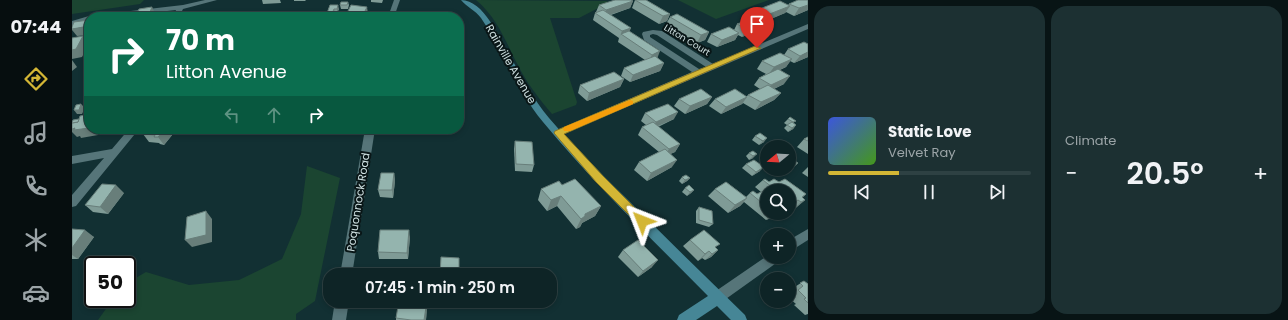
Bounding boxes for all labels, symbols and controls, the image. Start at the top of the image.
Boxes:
pin [740,7.0,774,48]
icon: arrive [746,13,768,35]
text: 07:44 [11,14,61,39]
text: 70 m [166,21,235,60]
street label: Rainville Avenue [482,21,540,107]
street label: Litton Court [662,22,712,58]
icon: right [100,28,152,80]
text: Litton Avenue [166,59,287,84]
icon: directions [22,65,50,93]
icon: left [221,104,243,126]
icon: ahead [263,104,285,126]
icon: right [305,104,327,126]
icon: music [22,119,50,147]
text: Static Love [888,121,972,142]
text: Climate [1065,131,1116,150]
north arrow [760,140,796,176]
map controls [760,140,796,308]
text: Velvet Ray [888,143,956,162]
street label: Poquonnock Road [342,151,374,253]
text: 20.5° [1127,152,1204,195]
text: − [1065,158,1077,189]
text: + [1253,158,1268,189]
icon: phone [22,172,50,200]
icon: previous [851,181,873,203]
icon: pause [918,181,940,203]
icon: next [986,181,1008,203]
button: search [760,184,796,220]
position arrow [621,200,663,242]
icon: climate [22,226,50,254]
button: + [760,228,796,264]
speed limit sign: 50 [84,256,136,308]
button: − [760,272,796,308]
text: 07:45 · 1 min · 250 m [365,277,515,298]
icon: car [22,279,50,307]

